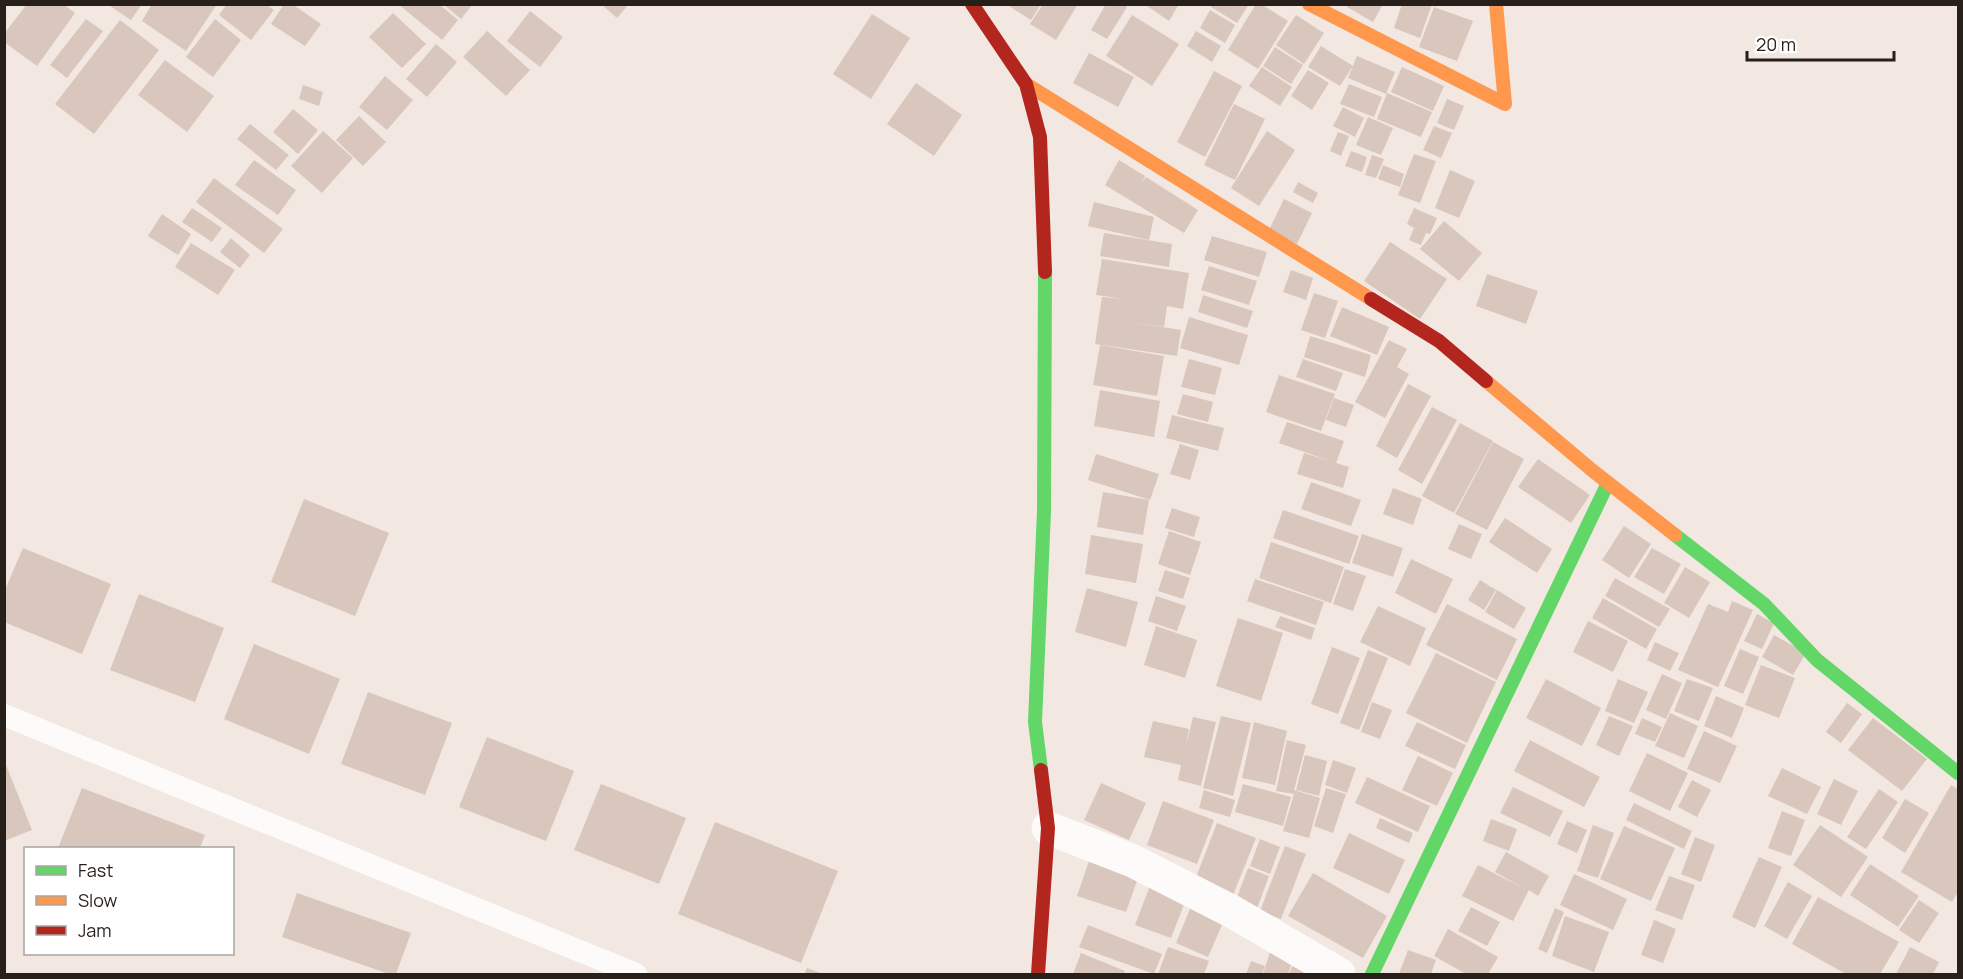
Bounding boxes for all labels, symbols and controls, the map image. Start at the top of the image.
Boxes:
scale bar [1747,24,1894,62]
text: 20 m [1756,32,1796,56]
legend [24,847,234,955]
text: Fast [78,858,113,882]
text: Slow [78,888,118,912]
text: Jam [78,918,112,942]

